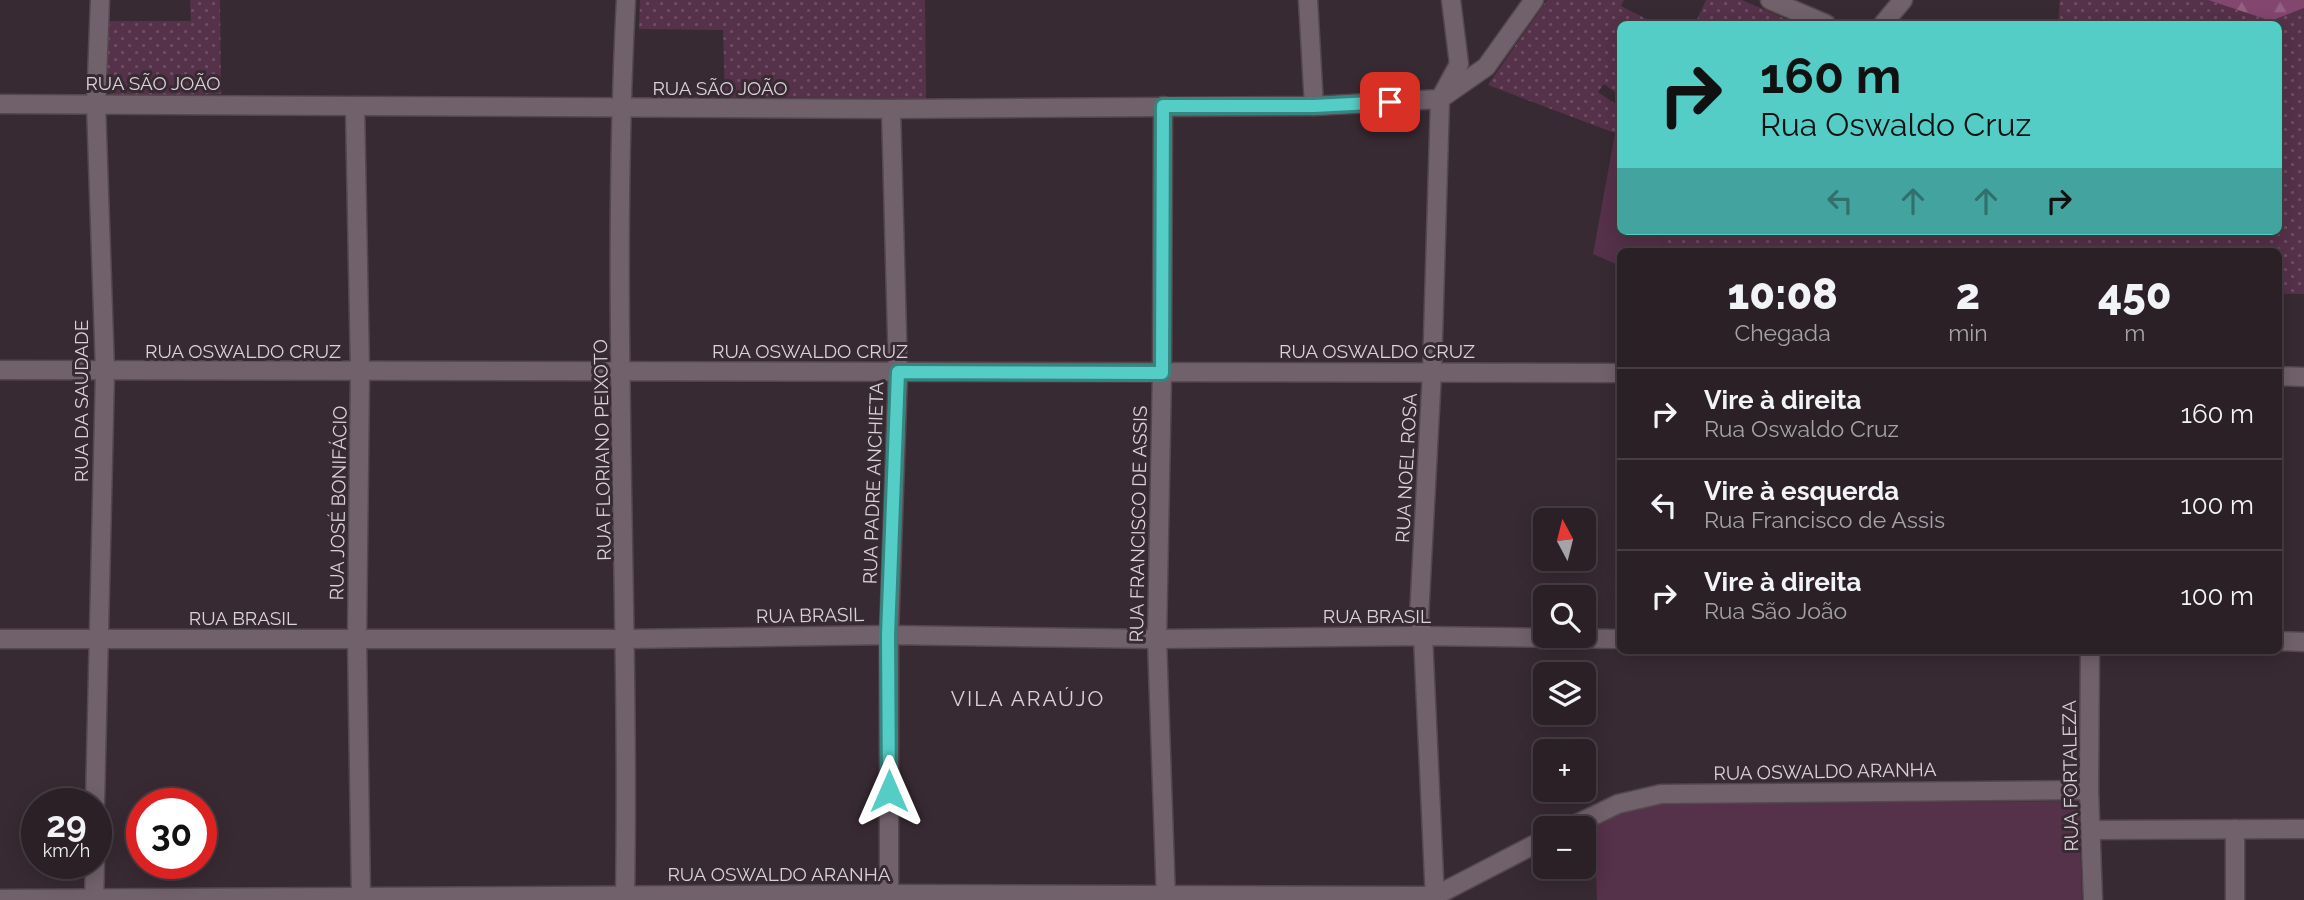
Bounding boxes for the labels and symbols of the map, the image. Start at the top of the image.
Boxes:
street label: RUA SÃO JOÃO [85,72,221,94]
pin [1360,72,1420,132]
street label: RUA SÃO JOÃO [652,77,788,99]
street label: RUA DA SAUDADE [70,320,92,482]
street label: RUA FLORIANO PEIXOTO [589,339,615,561]
street label: RUA OSWALDO CRUZ [145,340,341,362]
street label: RUA OSWALDO CRUZ [712,340,908,362]
street label: RUA OSWALDO CRUZ [1279,340,1475,362]
street label: RUA PADRE ANCHIETA [858,381,888,585]
street label: RUA NOEL ROSA [1391,392,1421,543]
street label: RUA JOSÉ BONIFÁCIO [325,405,351,601]
street label: RUA FRANCISCO DE ASSIS [1125,405,1151,643]
north arrow [1533,508,1596,570]
street label: RUA BRASIL [756,603,864,627]
street label: RUA BRASIL [1323,605,1431,627]
street label: RUA BRASIL [189,607,297,629]
district label: VILA ARAÚJO [951,686,1105,711]
street label: RUA FORTALEZA [2058,700,2082,852]
position arrow [852,754,926,828]
street label: RUA OSWALDO ARANHA [1713,758,1937,784]
speed limit sign: 30 [126,788,217,879]
street label: RUA OSWALDO ARANHA [667,863,891,885]

